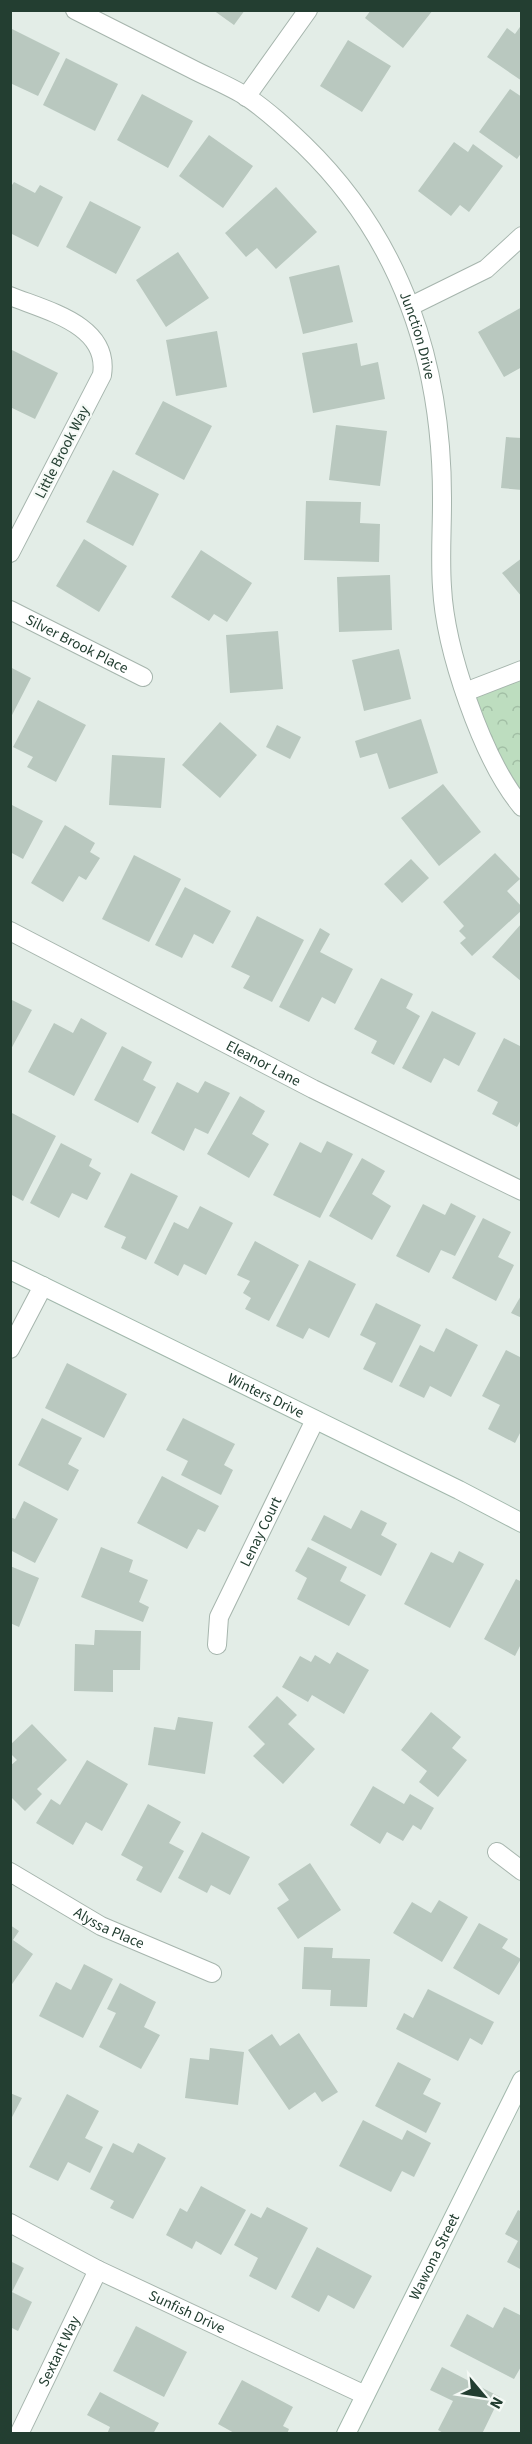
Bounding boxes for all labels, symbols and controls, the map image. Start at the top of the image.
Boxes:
street label: Junction Drive [394,288,440,381]
street label: Little Brook Way [30,402,95,502]
street label: Silver Brook Place [22,609,132,679]
street label: Eleanor Lane [222,1035,304,1092]
street label: Winters Drive [224,1368,308,1424]
street label: Lenay Court [235,1493,287,1570]
street label: Alyssa Place [70,1902,147,1954]
street label: Wawona Street [404,2210,465,2304]
street label: Sunfish Drive [145,2285,229,2339]
street label: Sextant Way [33,2312,85,2390]
north arrow [454,2366,514,2426]
text: N [484,2393,508,2413]

